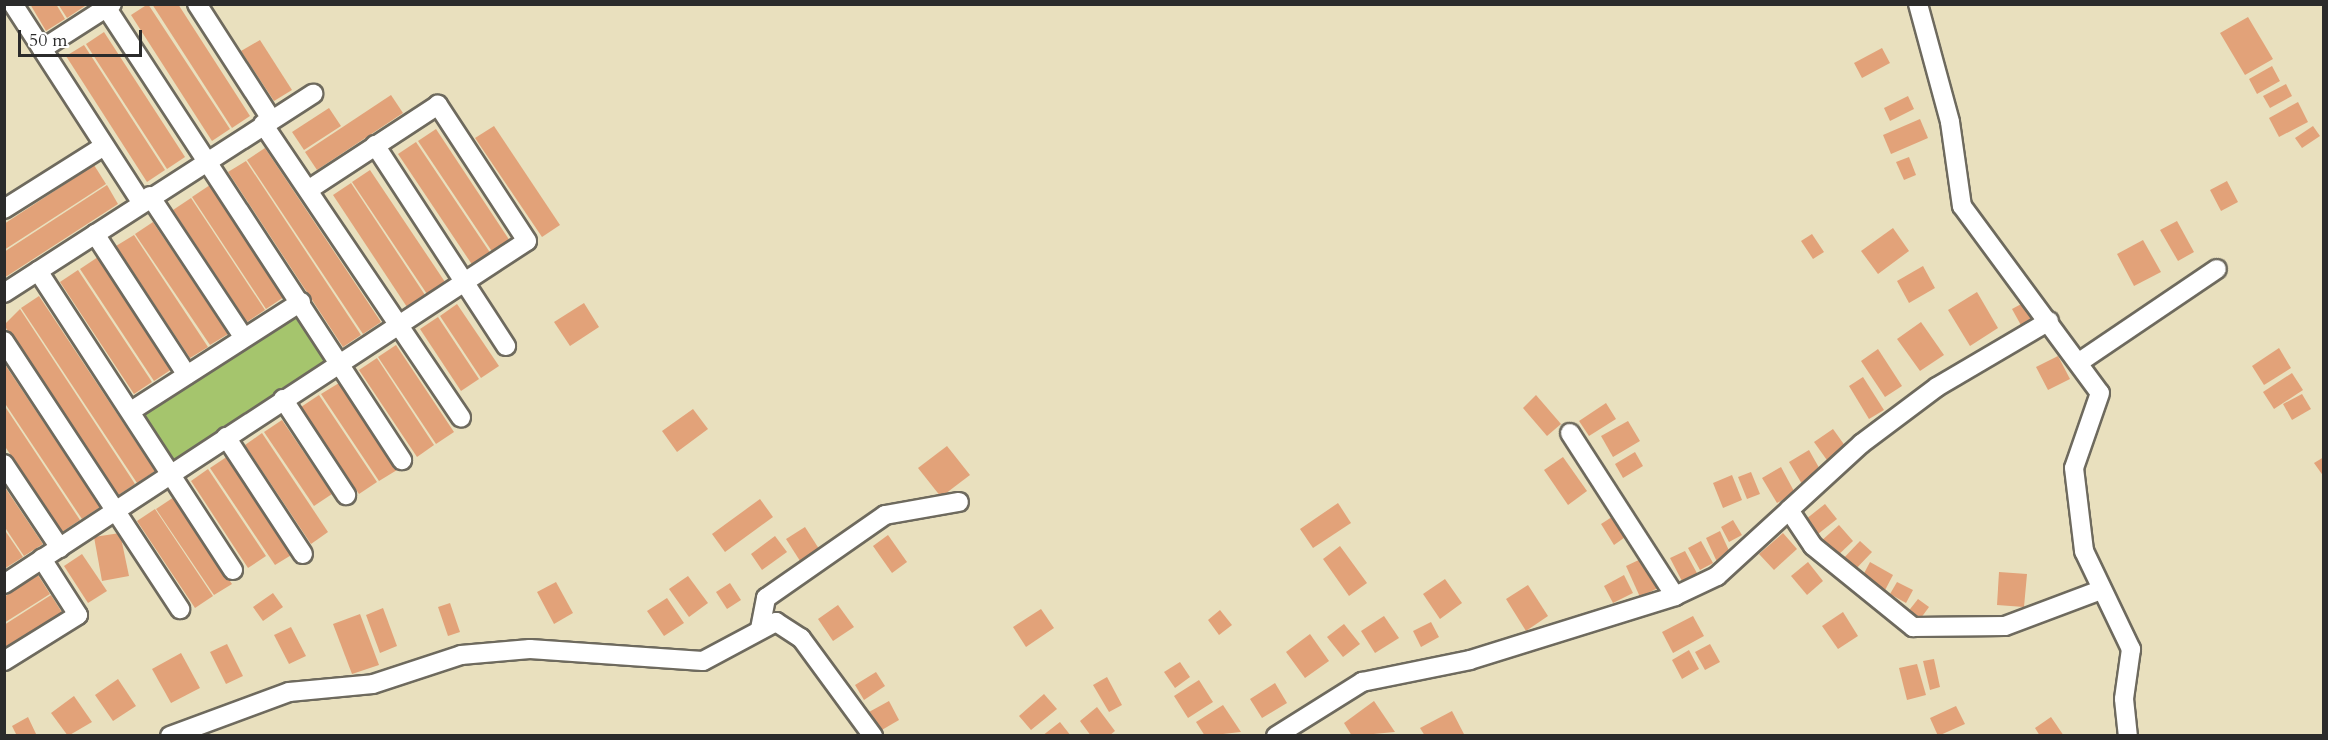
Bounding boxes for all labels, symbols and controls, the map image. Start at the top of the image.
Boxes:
scale bar [21,18,146,56]
text: 50 m [29,28,68,53]

